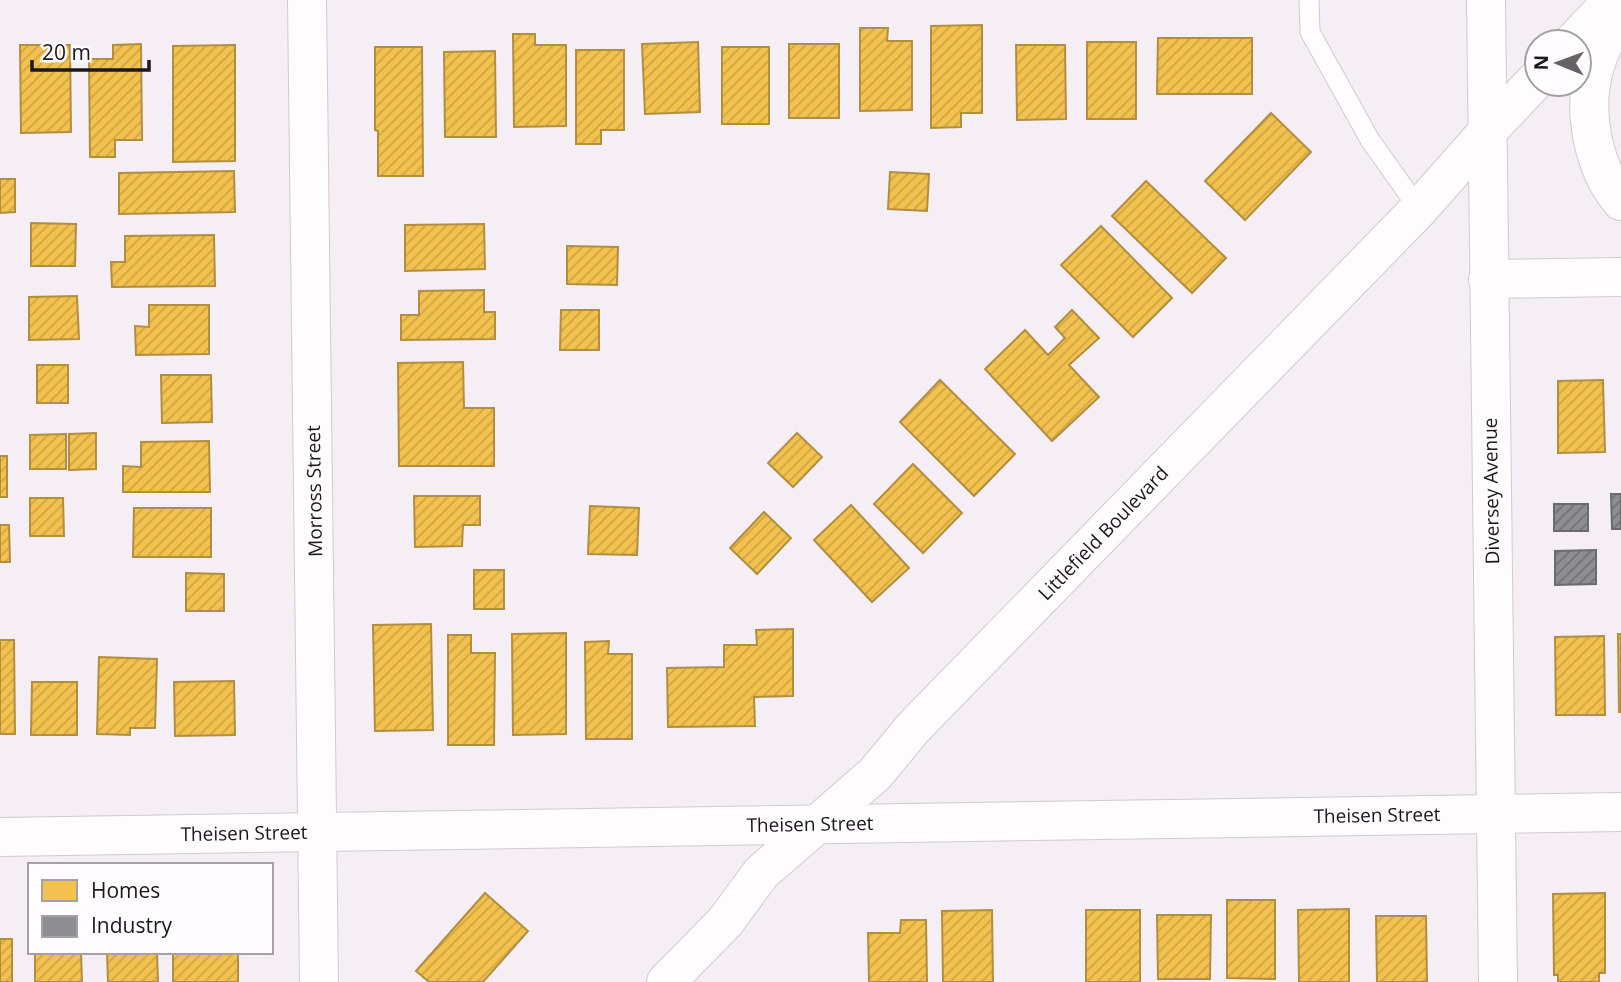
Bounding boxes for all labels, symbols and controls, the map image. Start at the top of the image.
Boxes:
scale bar [32,28,149,72]
north arrow [1523,28,1593,98]
text: 20 m [42,38,91,66]
text: N [1528,55,1554,71]
street label: Diversey Avenue [1477,417,1505,565]
street label: Morross Street [300,425,328,557]
street label: Littlefield Boulevard [1032,460,1174,606]
street label: Theisen Street [1313,801,1441,829]
street label: Theisen Street [746,810,874,838]
street label: Theisen Street [180,819,308,847]
legend [28,863,273,954]
text: Homes [91,876,160,904]
text: Industry [91,911,173,939]

